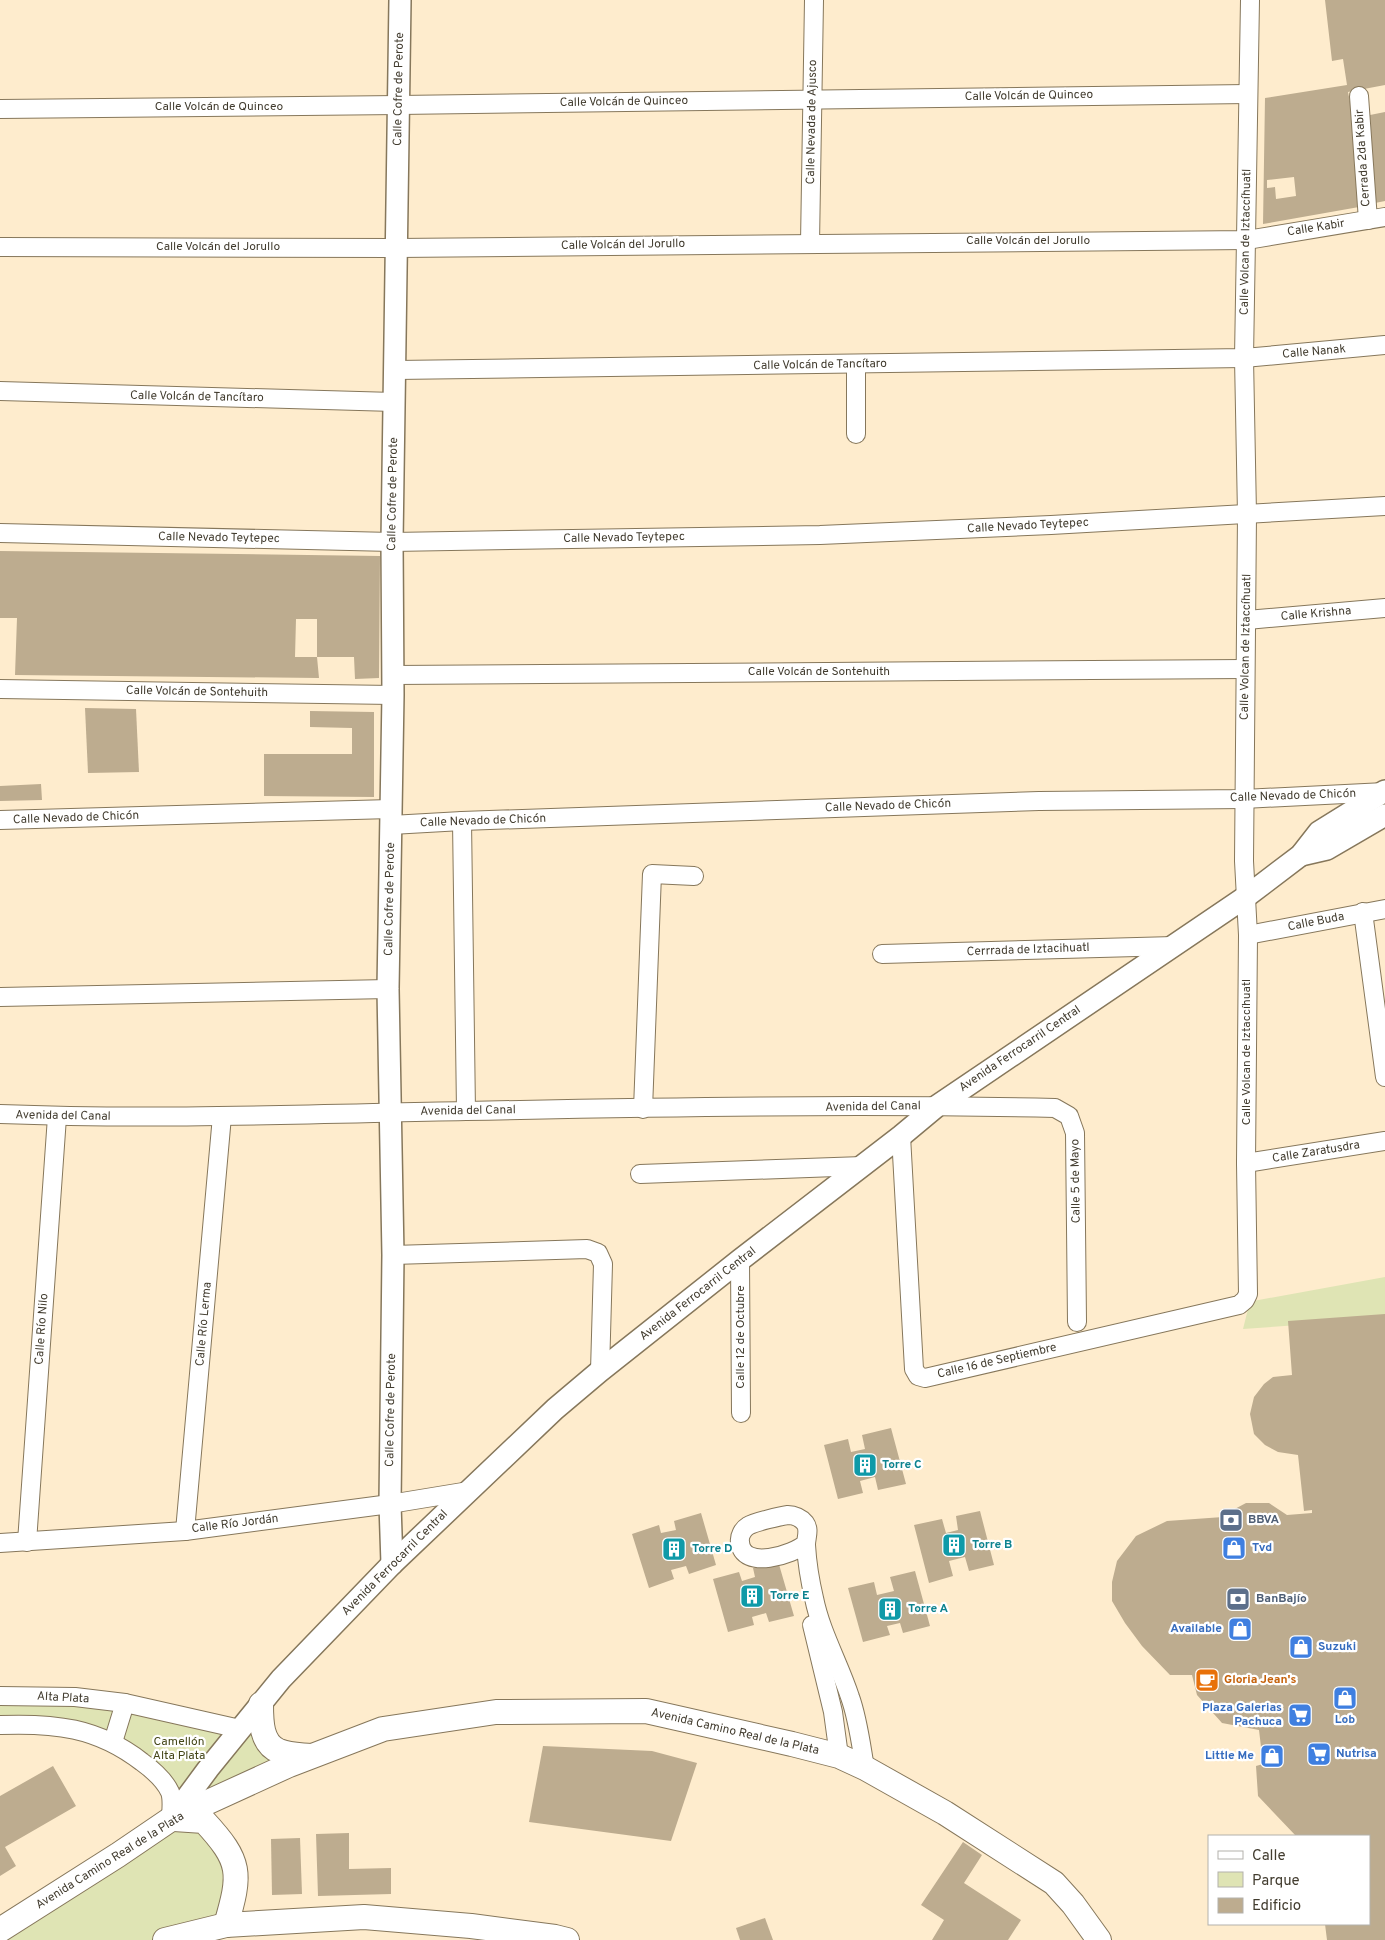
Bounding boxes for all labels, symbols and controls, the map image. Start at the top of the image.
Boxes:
street label: Calle Cofre de Perote [390,32,408,146]
street label: Calle Nevada de Ajusco [803,59,821,185]
street label: Calle Volcán de Quinceo [965,87,1094,105]
street label: Calle Volcán de Quinceo [560,93,689,111]
street label: Calle Volcán de Quinceo [155,99,284,115]
street label: Cerrada 2da Kabir [1352,108,1374,207]
street label: Calle Volcan de Iztaccíhuatl [1237,169,1255,315]
street label: Calle Kabir [1286,215,1346,240]
street label: Calle Volcán del Jorullo [966,233,1090,249]
street label: Calle Volcán del Jorullo [561,236,686,254]
street label: Calle Volcán del Jorullo [156,239,280,255]
street label: Calle Nanak [1282,341,1346,363]
street label: Calle Volcán de Tancítaro [753,356,887,374]
street label: Calle Volcán de Tancítaro [130,388,264,406]
street label: Calle Cofre de Perote [384,437,402,551]
street label: Calle Nevado Teytepec [967,515,1089,537]
street label: Calle Nevado Teytepec [158,529,280,547]
street label: Calle Nevado Teytepec [563,529,685,547]
street label: Calle Volcan de Iztaccíhuatl [1237,574,1255,720]
street label: Calle Krishna [1280,603,1352,625]
street label: Calle Volcán de Sontehuith [748,664,890,680]
street label: Calle Volcán de Sontehuith [126,683,268,701]
street label: Calle Nevado de Chicón [1230,786,1356,806]
street label: Calle Nevado de Chicón [825,796,951,816]
street label: Calle Nevado de Chicón [13,808,139,828]
street label: Calle Nevado de Chicón [420,811,546,831]
street label: Calle Cofre de Perote [381,842,399,956]
street label: Calle Buda [1286,909,1346,935]
street label: Cerrrada de Iztacihuatl [966,940,1090,960]
street label: Calle Volcan de Iztaccíhuatl [1239,979,1255,1125]
street label: Avenida Ferrocarril Central [956,1002,1084,1096]
street label: Avenida del Canal [825,1098,921,1116]
street label: Avenida del Canal [420,1102,516,1120]
street label: Avenida del Canal [15,1107,111,1125]
street label: Calle Zaratusdra [1271,1137,1361,1167]
street label: Calle 5 de Mayo [1067,1138,1085,1223]
street label: Avenida Ferrocarril Central [636,1243,760,1345]
street label: Calle Río Lerma [192,1281,216,1367]
street label: Calle 12 de Octubre [733,1285,749,1389]
street label: Calle Río Nilo [32,1292,52,1365]
street label: Calle 16 de Septiembre [936,1339,1058,1383]
street label: Calle Cofre de Perote [382,1353,400,1467]
building icon: Torre C [852,1452,878,1478]
place label: Torre C [882,1457,922,1473]
street label: Avenida Ferrocarril Central [339,1507,451,1619]
bank icon: BBVA [1218,1507,1244,1533]
street label: Calle Río Jordán [191,1511,279,1537]
place label: BBVA [1248,1512,1280,1528]
building icon: Torre B [941,1532,967,1558]
shop icon: Tvd [1221,1535,1247,1561]
building icon: Torre D [661,1536,687,1562]
place label: Torre B [972,1537,1012,1553]
place label: Tvd [1252,1540,1272,1556]
place label: Torre D [692,1541,733,1557]
building icon: Torre E [739,1583,765,1609]
bank icon: BanBajío [1225,1586,1251,1612]
place label: Torre E [770,1588,810,1604]
place label: BanBajío [1256,1591,1307,1607]
building icon: Torre A [877,1596,903,1622]
place label: Torre A [908,1601,949,1617]
shop icon: Available [1227,1616,1253,1642]
place label: Available [1170,1621,1222,1637]
shop icon: Suzuki [1288,1634,1314,1660]
place label: Suzuki [1318,1639,1356,1655]
cafe icon: Gloria Jean's [1194,1667,1220,1693]
place label: Gloria Jean's [1224,1672,1296,1688]
shop icon: Lob [1332,1685,1358,1711]
street label: Alta Plata [36,1689,90,1707]
place label: Plaza Galerias Pachuca [1202,1700,1282,1730]
supermarket icon: Plaza Galerias Pachuca [1287,1702,1313,1728]
street label: Avenida Camino Real de la Plata [649,1705,821,1759]
place label: Lob [1335,1712,1355,1728]
park label: Camellón Alta Plata [153,1734,205,1764]
supermarket icon: Nutrisa [1306,1741,1332,1767]
shop icon: Little Me [1259,1743,1285,1769]
place label: Nutrisa [1336,1746,1377,1762]
place label: Little Me [1205,1748,1254,1764]
street label: Avenida Camino Real de la Plata [33,1809,187,1913]
legend [1208,1835,1370,1925]
text: Calle [1252,1847,1286,1866]
text: Parque [1252,1872,1300,1891]
text: Edificio [1252,1897,1301,1916]

